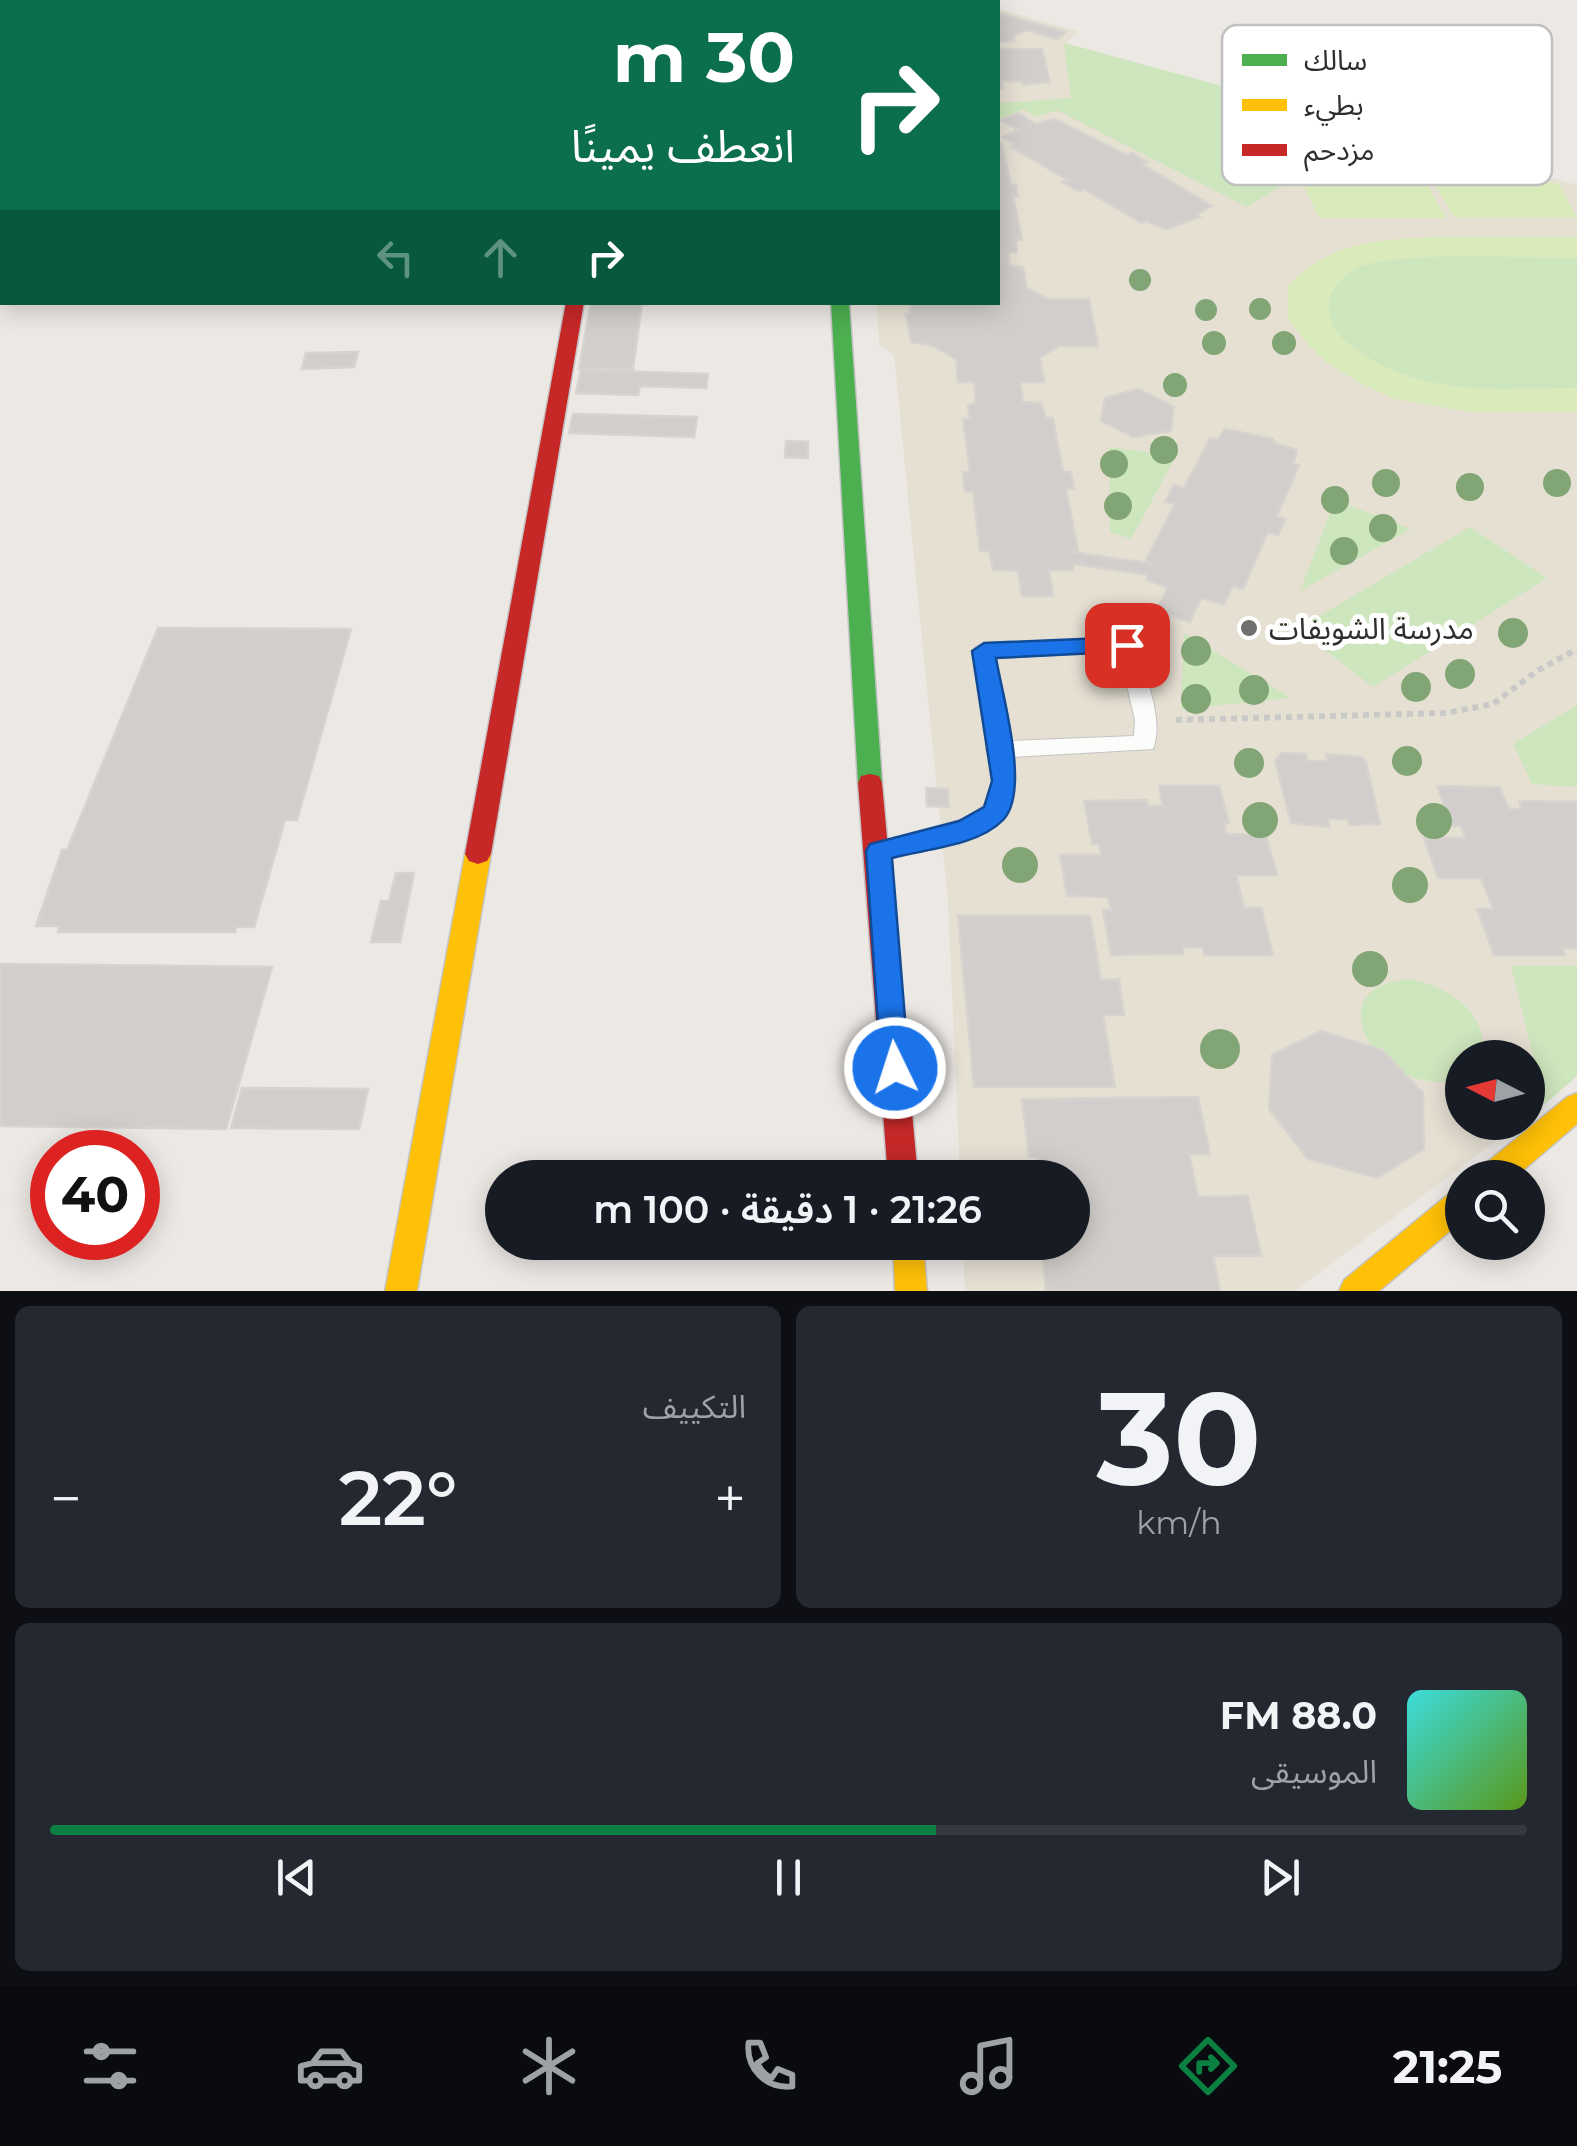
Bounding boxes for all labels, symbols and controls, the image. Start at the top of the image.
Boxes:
text: 30 m [613,14,795,100]
legend [1222,25,1552,185]
icon: right [830,40,960,170]
text: سالك [1304,43,1367,77]
text: بطيء [1304,88,1364,126]
text: انعطف يمينًا [571,118,795,173]
text: مزدحم [1304,133,1375,172]
icon: left [368,230,423,285]
icon: ahead [473,230,528,285]
icon: right [578,230,633,285]
pin [1085,603,1170,688]
place label: مدرسة الشويفات [1269,610,1474,647]
marker: مدرسة الشويفات [1238,617,1260,639]
icon: arrive [1100,618,1155,673]
position arrow [843,1016,947,1120]
north arrow [1445,1040,1545,1140]
map controls [1445,1040,1545,1260]
speed limit sign: 40 [30,1130,160,1260]
button: search [1445,1160,1545,1260]
text: 21:26 · 1 دقيقة · 100 m [593,1186,982,1233]
text: 30 [1096,1358,1262,1517]
text: التكييف [643,1387,746,1426]
text: 22° [339,1452,457,1544]
text: − [50,1465,82,1532]
text: + [714,1465,746,1532]
text: km/h [1136,1503,1222,1542]
text: 88.0 FM [1220,1692,1377,1739]
text: الموسيقى [1251,1752,1377,1791]
icon: previous [269,1850,324,1905]
icon: pause [761,1850,816,1905]
icon: next [1253,1850,1308,1905]
icon: filters [75,2031,145,2101]
icon: car [295,2031,365,2101]
icon: climate [514,2031,584,2101]
icon: phone [734,2031,804,2101]
icon: music [954,2031,1024,2101]
icon: directions [1173,2031,1243,2101]
text: 21:25 [1393,2039,1502,2094]

